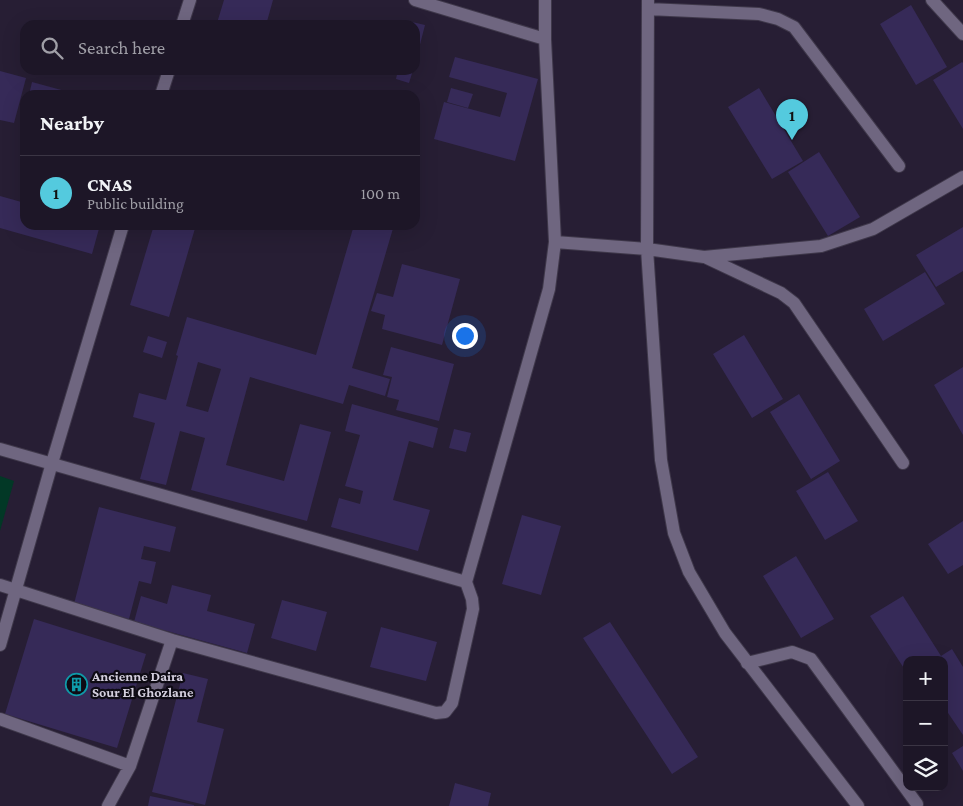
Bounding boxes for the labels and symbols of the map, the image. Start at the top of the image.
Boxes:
pin: 1 [776,99,808,140]
your location [452,323,478,349]
place label: Ancienne Daira Sour El Ghozlane [91,668,194,700]
building icon: Ancienne Daira Sour El Ghozlane [64,672,88,696]

